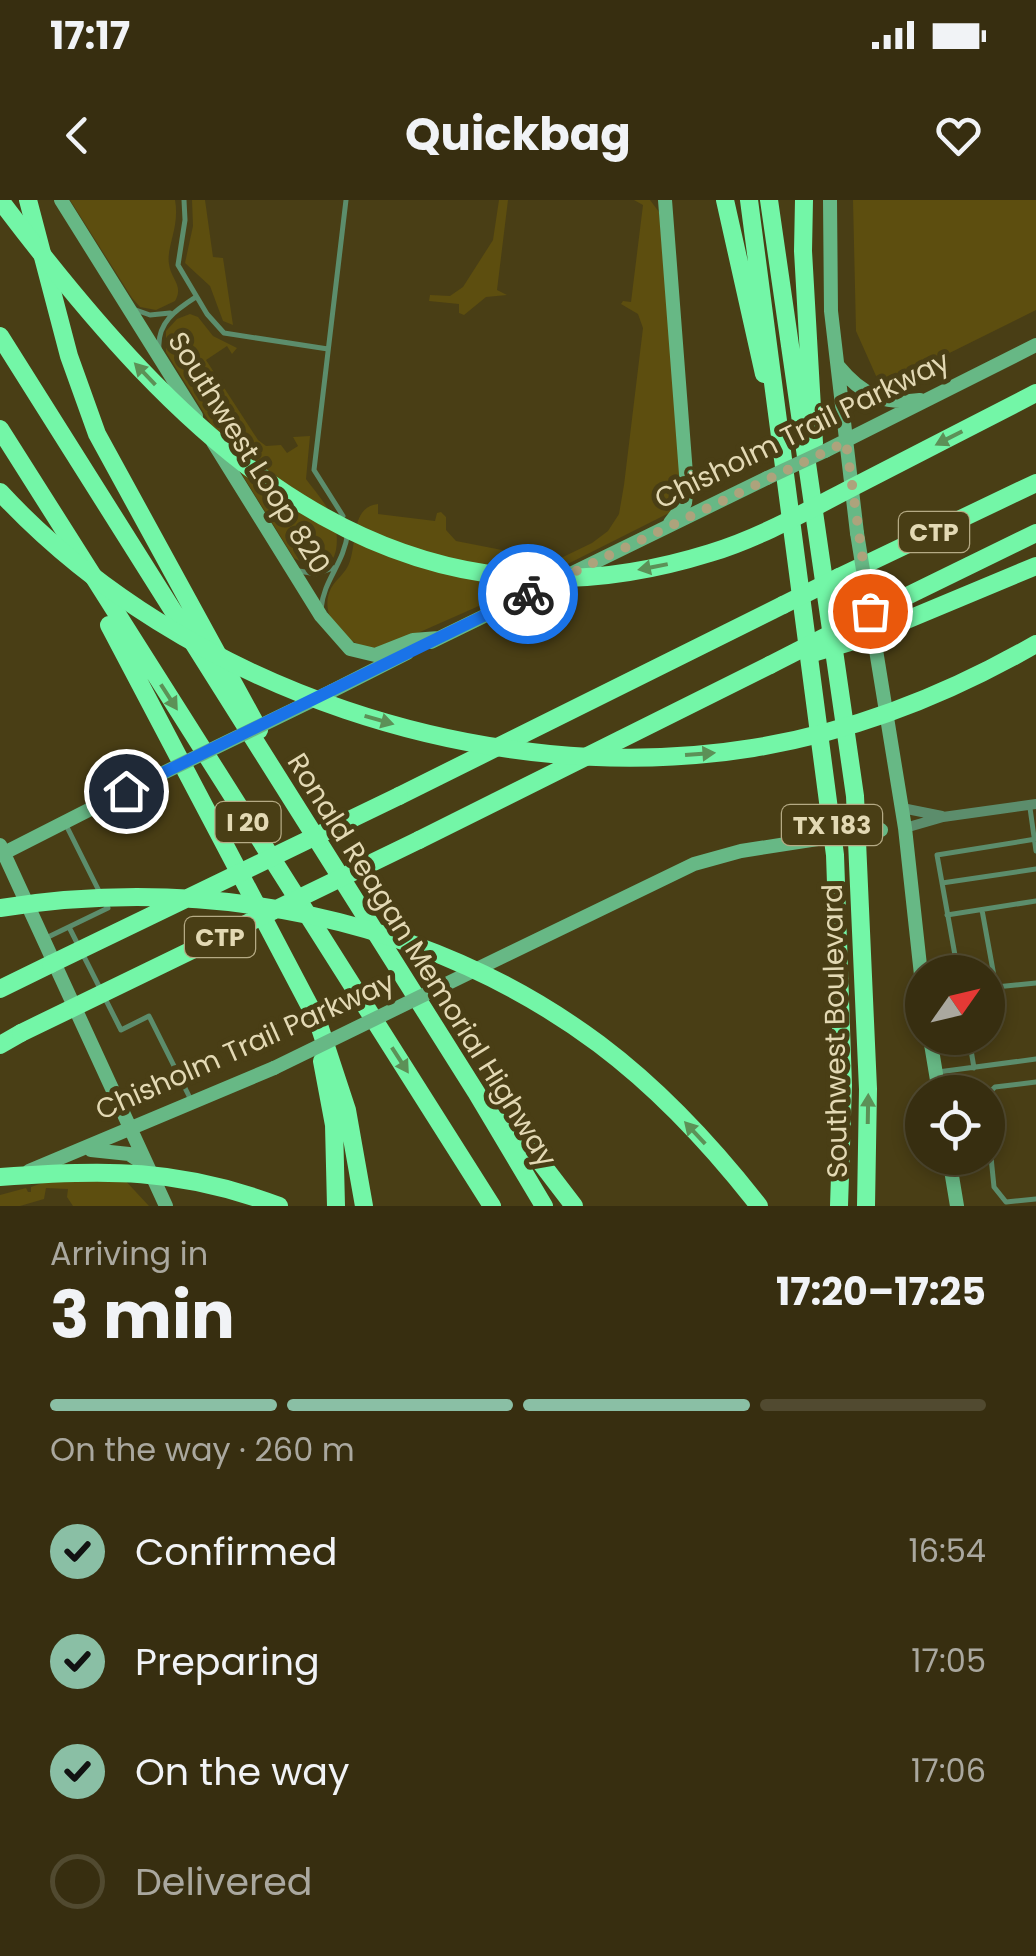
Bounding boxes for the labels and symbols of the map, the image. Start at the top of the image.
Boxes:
street label: Southwest Loop 820 [159,324,339,582]
street label: Chisholm Trail Parkway [648,341,956,518]
one-way arrow [134,363,157,387]
one-way arrow [935,429,964,446]
road number: CTP [899,512,969,552]
courier [478,544,578,644]
one-way arrow [637,560,668,576]
pin [828,569,913,654]
one-way arrow [159,683,177,711]
one-way arrow [364,713,395,729]
street label: Ronald Reagan Memorial Highway [278,746,566,1175]
one-way arrow [685,746,717,762]
pin [84,749,169,834]
road number: I 20 [216,802,280,842]
road number: TX 183 [782,805,882,845]
street label: Southwest Boulevard [813,884,857,1178]
road number: CTP [185,917,255,957]
north arrow [905,955,1005,1055]
street label: Chisholm Trail Parkway [89,962,401,1130]
one-way arrow [391,1046,409,1073]
one-way arrow [860,1092,876,1124]
one-way arrow [684,1121,707,1145]

